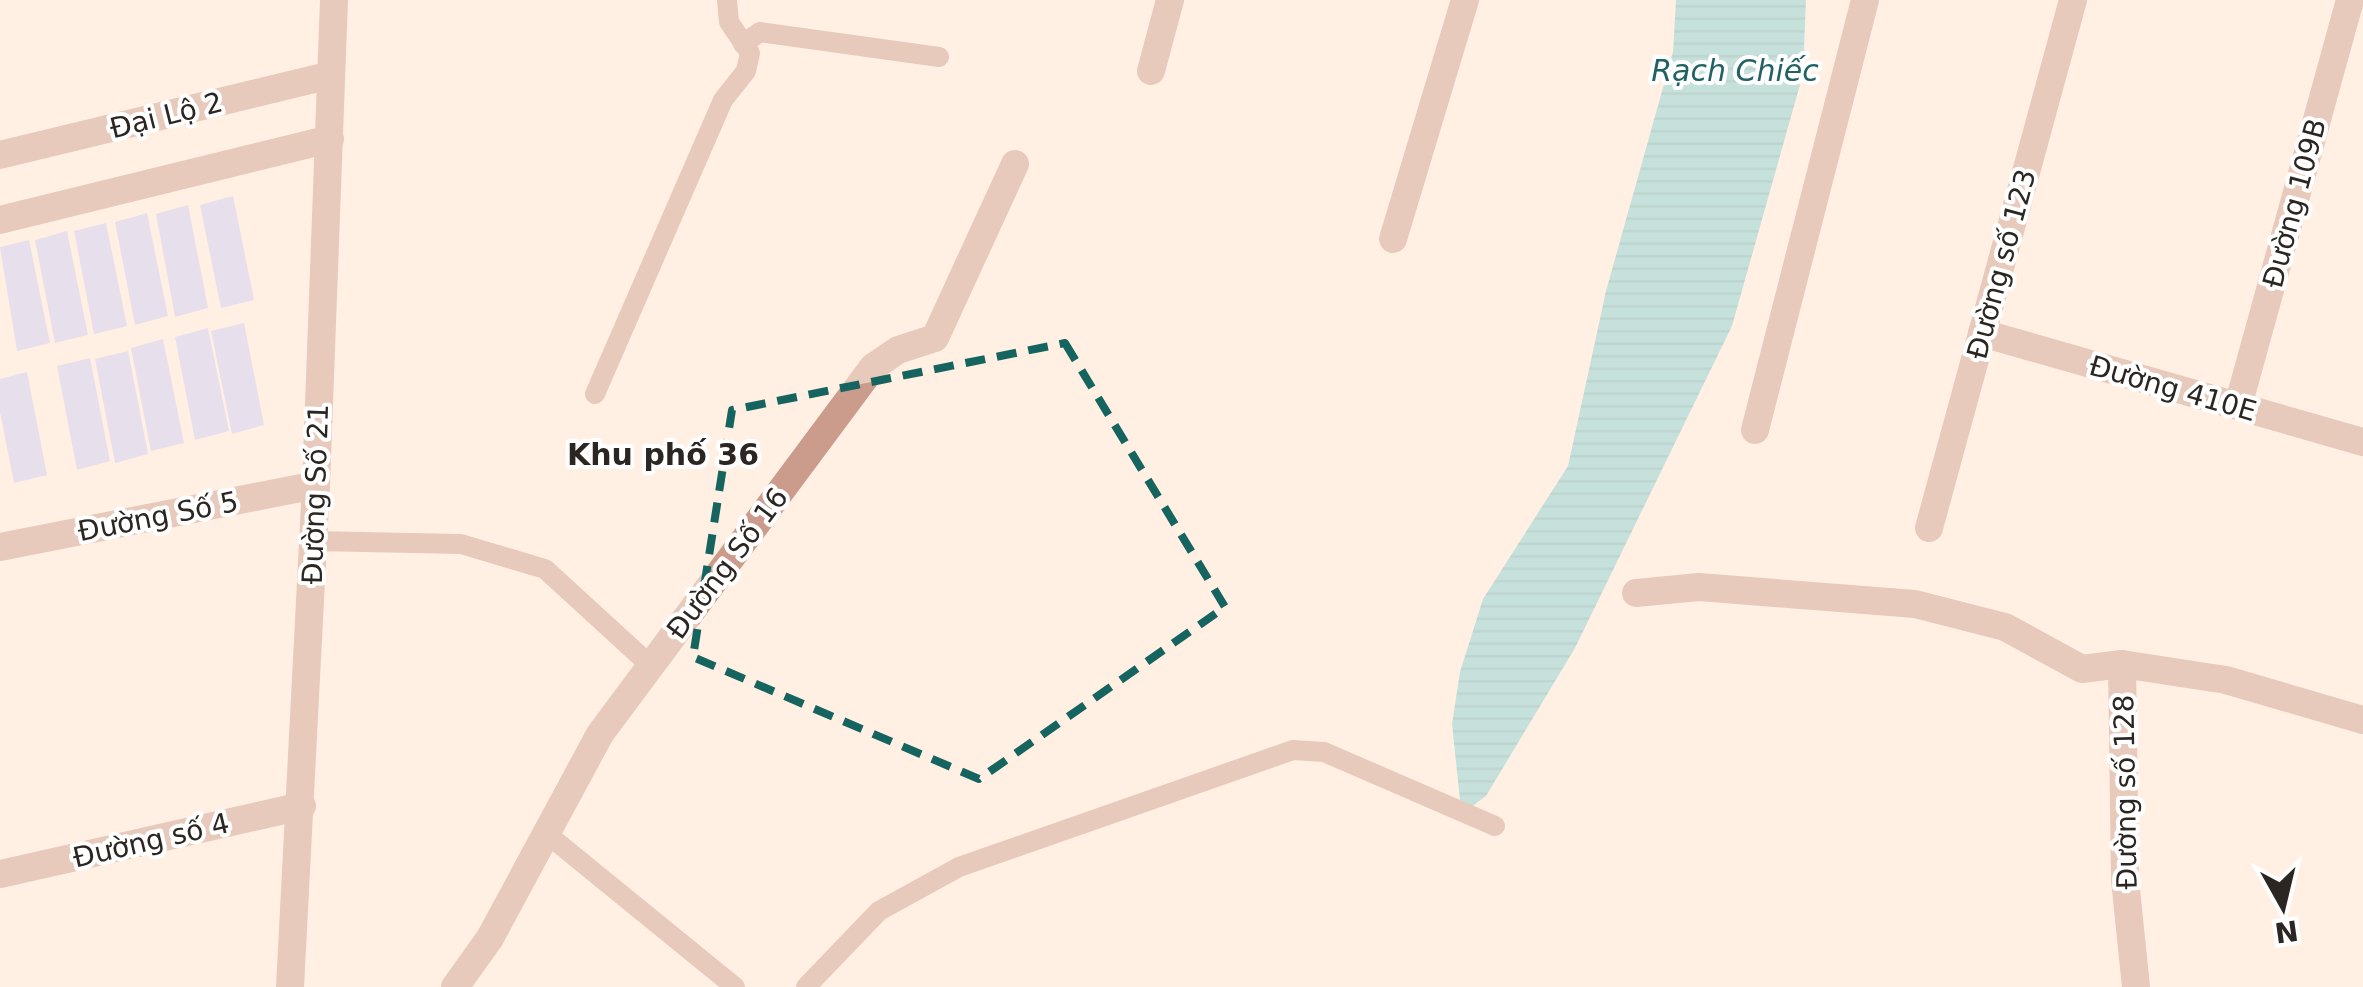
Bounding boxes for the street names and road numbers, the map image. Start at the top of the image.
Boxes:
street label: Đại Lộ 2 [106,86,226,145]
street label: Đường 109B [2256,115,2333,291]
street label: Đường số 123 [1960,166,2043,363]
street label: Đường 410E [2086,349,2260,428]
street label: Đường Số 21 [296,403,335,585]
street label: Đường Số 16 [660,481,795,645]
street label: Đường Số 5 [75,485,241,548]
street label: Đường số 128 [2107,694,2144,890]
street label: Đường số 4 [70,806,232,874]

